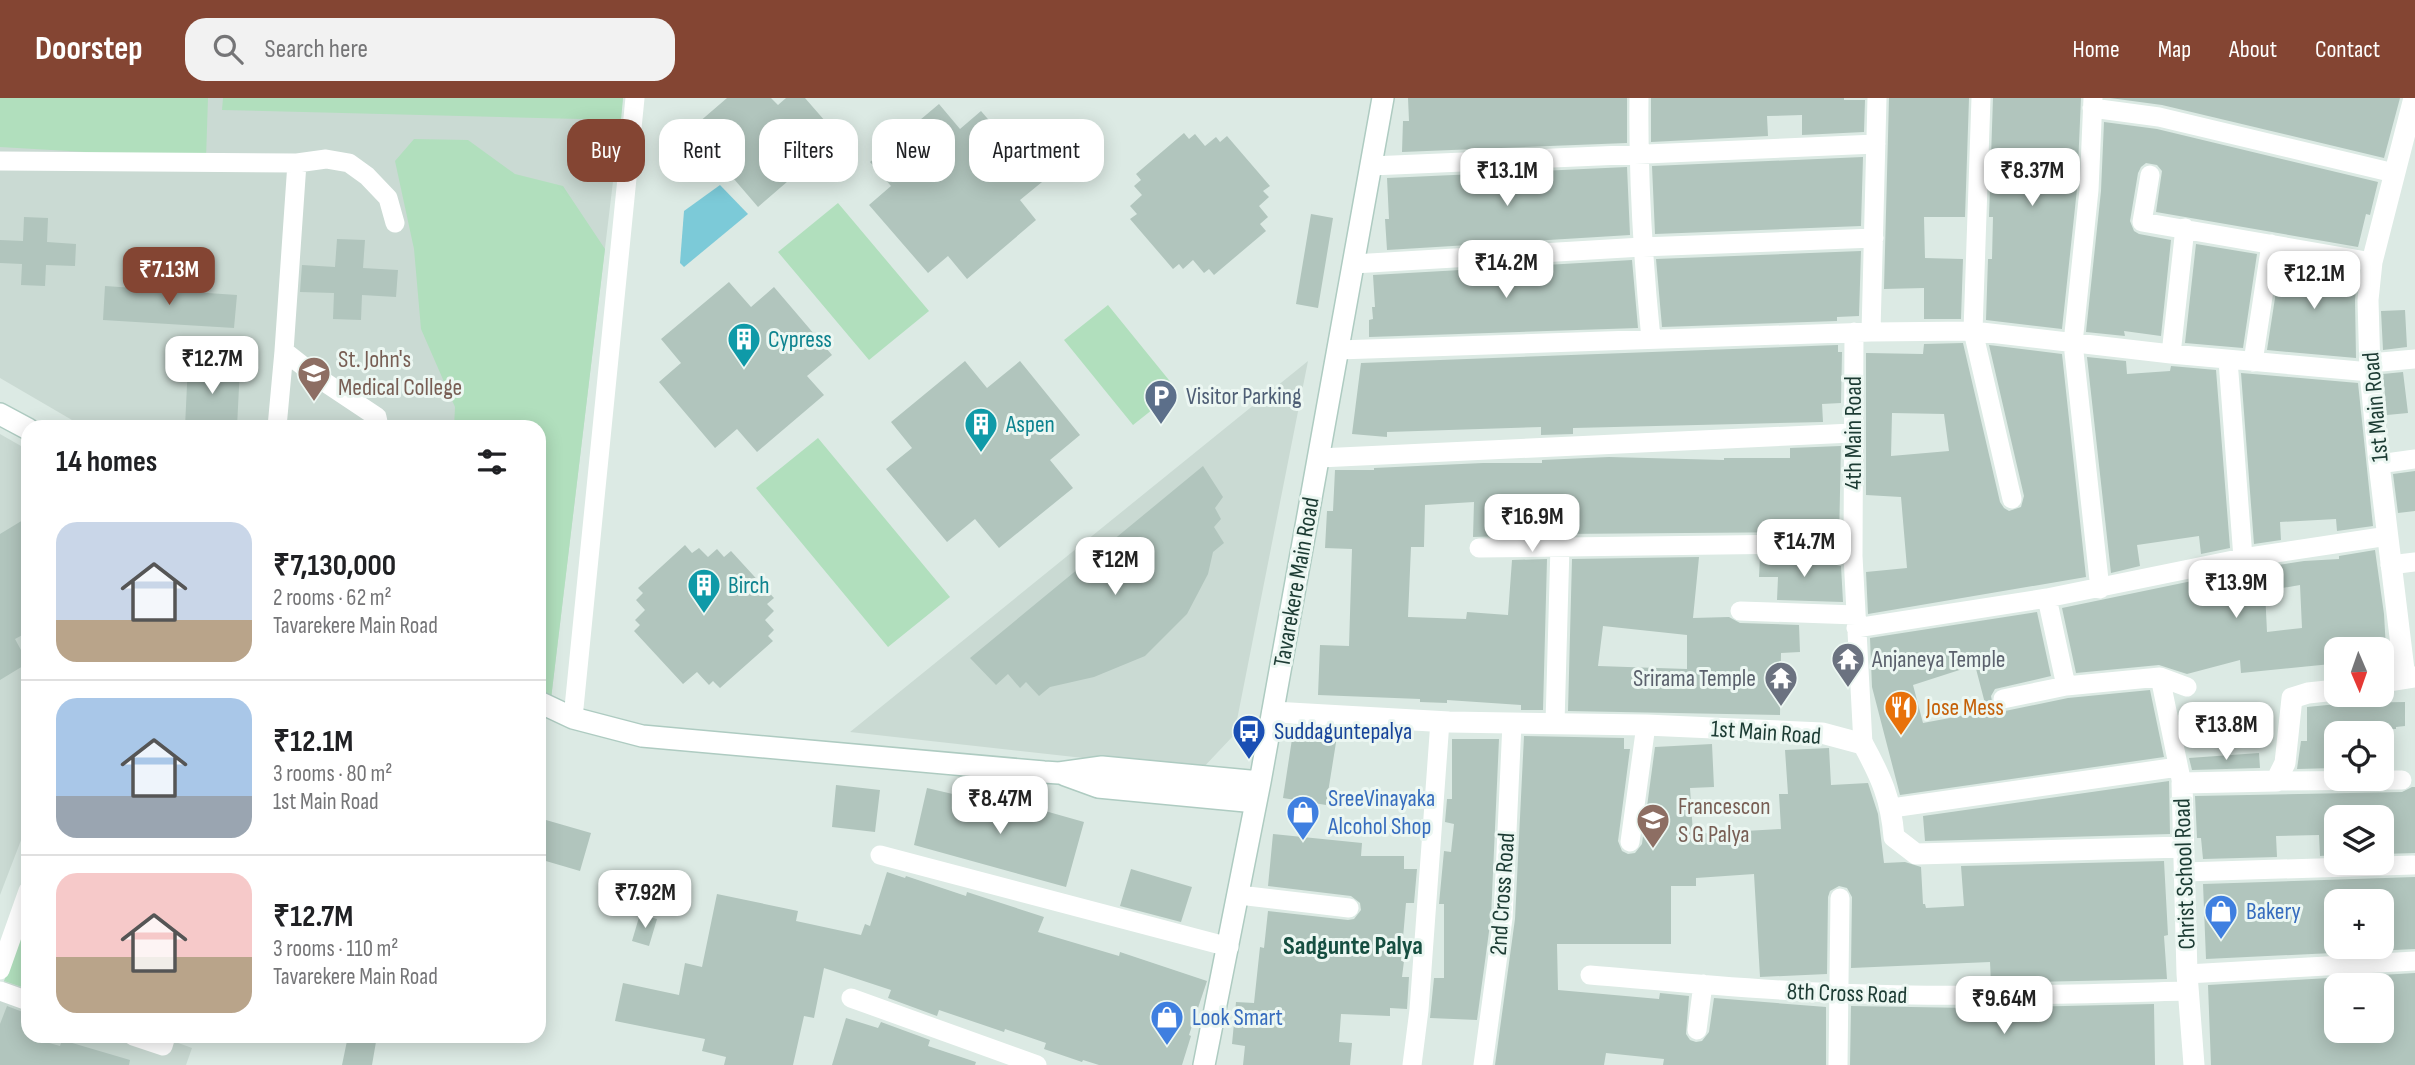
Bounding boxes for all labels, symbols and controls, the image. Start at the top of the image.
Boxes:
search box [185,18,675,81]
text: Doorstep [35,29,143,69]
icon: search [209,30,247,68]
text: Search here [265,34,368,65]
text: Home [2072,35,2120,64]
text: Map [2158,35,2191,64]
text: About [2229,35,2277,64]
text: Contact [2315,35,2380,64]
chip: Buy [567,119,645,182]
chip: Rent [659,119,745,182]
chip: Filters [759,119,858,182]
chip: New [872,119,955,182]
chip: Apartment [969,119,1104,182]
pin: ₹13.1M [1450,148,1564,208]
pin: ₹8.37M [1975,148,2089,208]
text: ₹13.1M [1476,157,1538,185]
text: ₹8.37M [2000,157,2064,185]
pin: ₹14.2M [1449,240,1563,300]
pin: ₹7.13M [112,248,226,307]
text: ₹14.2M [1474,249,1538,277]
pin: ₹12.1M [2257,252,2371,311]
text: ₹7.13M [139,256,199,284]
text: ₹12.1M [2283,260,2345,288]
building icon: Cypress [725,320,763,369]
place label: Cypress [768,325,832,354]
pin: ₹12.7M [155,336,269,396]
text: ₹12.7M [181,345,243,373]
place label: St. John's Medical College [338,345,462,402]
street label: 1st Main Road [2356,351,2395,463]
school or university icon: St. John's Medical College [295,354,333,403]
street label: 4th Main Road [1839,376,1868,490]
parking icon: Visitor Parking [1142,377,1180,426]
place label: Visitor Parking [1186,382,1302,411]
building icon: Aspen [962,405,1000,454]
place label: Aspen [1005,410,1055,439]
icon: filters [473,443,511,481]
text: 14 homes [56,444,157,480]
pin: ₹16.9M [1475,494,1589,554]
street label: Tavarekere Main Road [1267,495,1326,669]
text: ₹16.9M [1501,503,1564,531]
pin: ₹14.7M [1747,519,1861,579]
text: ₹14.7M [1773,528,1835,556]
pin: ₹12M [1074,538,1156,597]
text: ₹12M [1091,546,1139,574]
text: ₹7,130,000 [273,548,396,584]
icon: home [112,550,196,634]
pin: ₹13.9M [2179,560,2293,620]
building icon: Birch [685,566,723,615]
text: ₹13.9M [2205,569,2267,597]
place label: Birch [728,571,770,600]
text: 2 rooms · 62 m² [273,584,392,612]
text: Tavarekere Main Road [273,612,438,640]
north arrow [2324,637,2394,707]
map controls [2324,637,2394,1043]
temple icon: Anjaneya Temple [1829,640,1867,689]
place label: Anjaneya Temple [1871,645,2006,674]
temple icon: Srirama Temple [1762,659,1800,708]
place label: Srirama Temple [1633,664,1756,693]
restaurant icon: Jose Mess [1882,688,1920,737]
place label: Jose Mess [1925,693,2004,722]
pin: ₹13.8M [2169,702,2283,762]
text: ₹13.8M [2194,711,2258,739]
bus stop icon: Suddaguntepalya [1230,712,1268,761]
street label: 1st Main Road [1710,714,1822,751]
place label: Suddaguntepalya [1274,717,1412,746]
button: locate [2324,721,2394,791]
text: ₹12.1M [273,724,353,760]
icon: home [112,726,196,810]
text: 3 rooms · 80 m² [273,760,392,788]
pin: ₹8.47M [943,776,1057,836]
place label: SreeVinayaka Alcohol Shop [1327,784,1435,841]
text: ₹8.47M [968,785,1032,813]
text: 1st Main Road [273,788,379,816]
place label: Francescon S G Palya [1678,792,1771,849]
shop icon: SreeVinayaka Alcohol Shop [1284,793,1322,842]
street label: Christ School Road [2167,798,2202,950]
school or university icon: Francescon S G Palya [1634,801,1672,850]
button: layers [2324,805,2394,875]
street label: 2nd Cross Road [1484,832,1521,956]
pin: ₹7.92M [588,870,702,930]
text: ₹7.92M [614,879,676,907]
button: + [2324,889,2394,959]
shop icon: Bakery [2202,892,2240,941]
place label: Bakery [2246,897,2301,926]
text: ₹12.7M [273,899,353,935]
icon: home [112,901,196,985]
district label: Sadgunte Palya [1283,931,1423,962]
text: 3 rooms · 110 m² [273,935,398,963]
text: Tavarekere Main Road [273,963,438,991]
button: − [2324,973,2394,1043]
pin: ₹9.64M [1947,976,2061,1036]
street label: 8th Cross Road [1786,977,1908,1010]
text: ₹9.64M [1972,985,2036,1013]
shop icon: Look Smart [1148,998,1186,1047]
place label: Look Smart [1192,1003,1283,1032]

